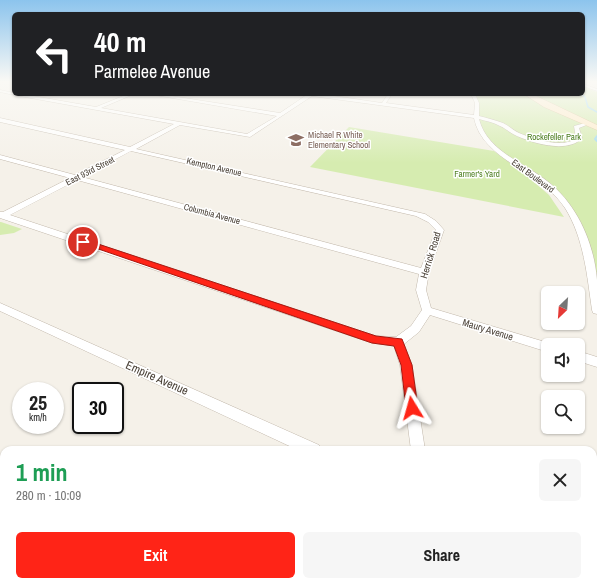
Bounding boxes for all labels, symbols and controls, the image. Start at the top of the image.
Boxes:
text: 40 m [94,23,146,61]
icon: left [28,28,80,80]
text: Parmelee Avenue [94,59,210,84]
place label: Michael R White Elementary School [308,129,370,151]
school or university icon: Michael R White Elementary School [287,131,305,149]
park label: Rockefeller Park [527,131,581,143]
street label: East 93rd Street [64,154,116,188]
street label: Kempton Avenue [185,155,243,179]
street label: East Boulevard [509,156,557,196]
park label: Farmer's Yard [454,168,500,180]
street label: Columbia Avenue [182,201,242,227]
pin [66,225,100,259]
street label: Herrick Road [417,230,444,280]
icon: arrive [72,231,94,253]
north arrow [541,286,585,330]
map controls [541,286,585,434]
street label: Maury Avenue [461,316,515,343]
button: sound [541,338,585,382]
street label: Empire Avenue [123,357,191,399]
speed limit sign: 30 [72,382,124,434]
position arrow [391,387,433,429]
text: 25 [29,389,47,416]
button: search [541,390,585,434]
text: km/h [29,411,47,424]
text: 1 min [16,456,67,488]
button: close [539,459,581,501]
text: 280 m · 10:09 [16,487,81,504]
button: Exit [16,532,295,578]
button: Share [303,532,581,578]

